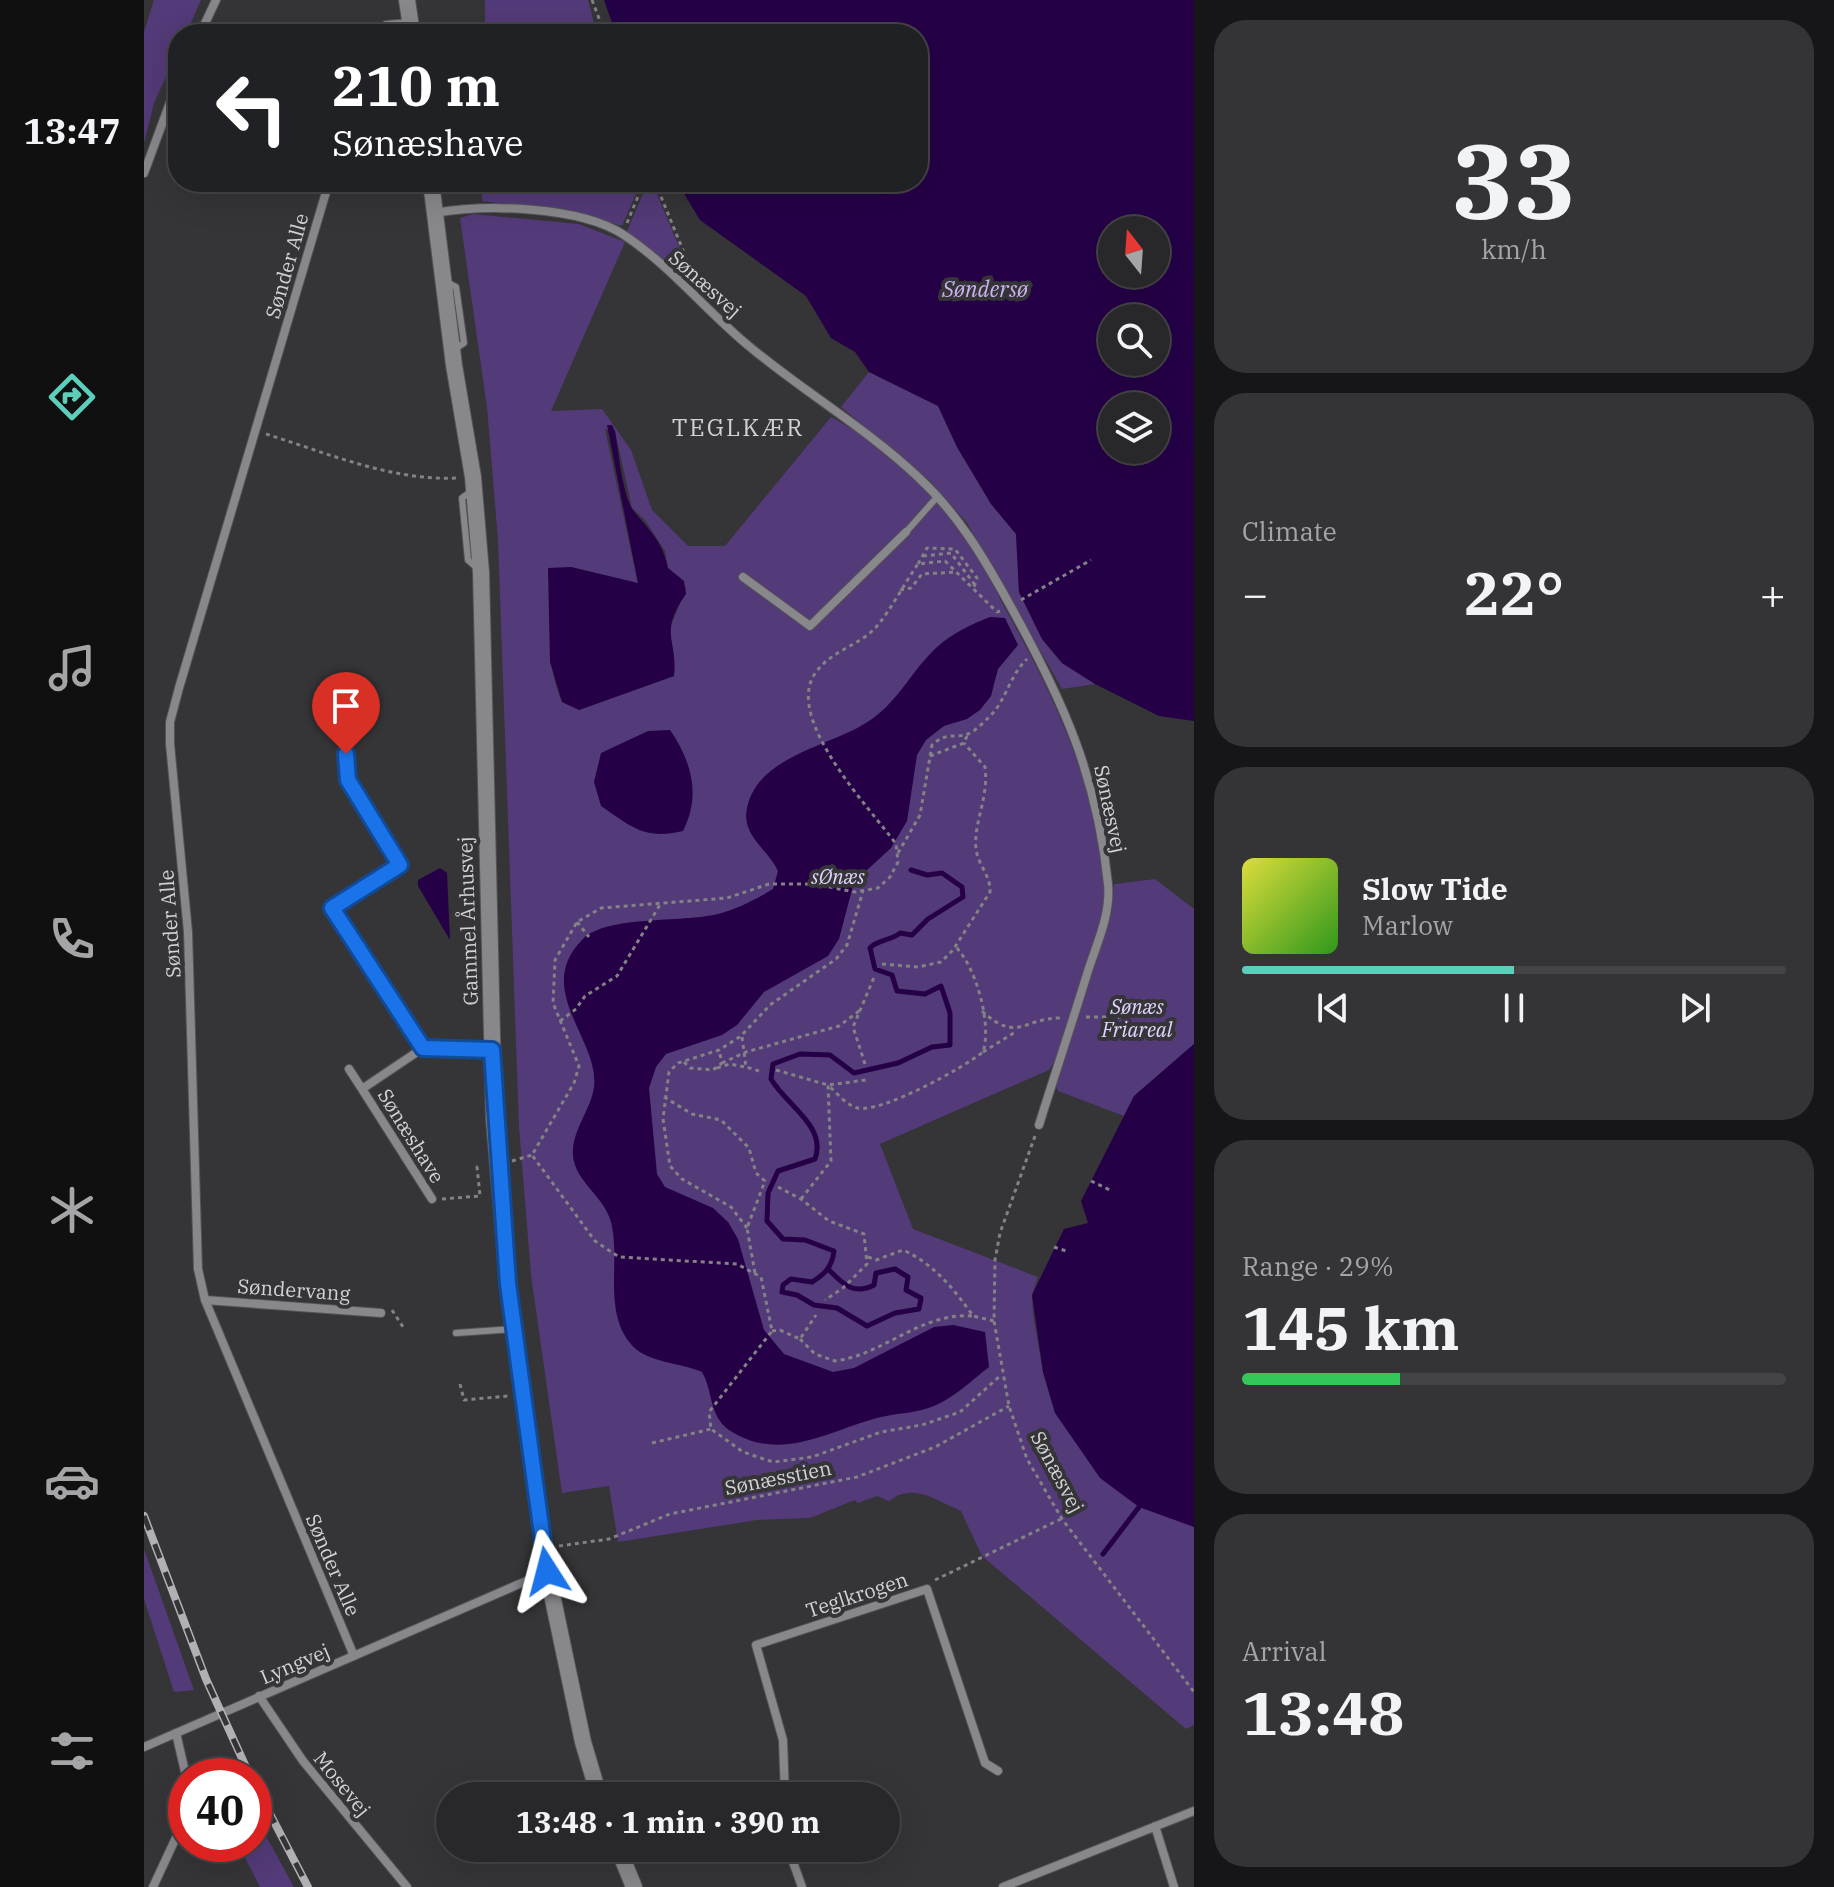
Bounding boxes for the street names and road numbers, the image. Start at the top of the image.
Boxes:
street label: Sønder Alle [259,210,314,322]
street label: Sønæsvej [663,244,747,323]
street label: Sønæsvej [1088,762,1133,855]
street label: Gammel Århusvej [451,836,484,1006]
street label: Sønder Alle [152,869,187,979]
street label: Sønæshave [372,1083,451,1188]
street label: Søndervang [237,1272,352,1307]
street label: Sønæsvej [1025,1426,1090,1517]
street label: Sønæsstien [722,1454,834,1501]
street label: Sønder Alle [300,1510,367,1620]
street label: Teglkrogen [802,1565,912,1624]
street label: Lyngvej [256,1637,334,1690]
street label: Mosevej [308,1745,377,1822]

